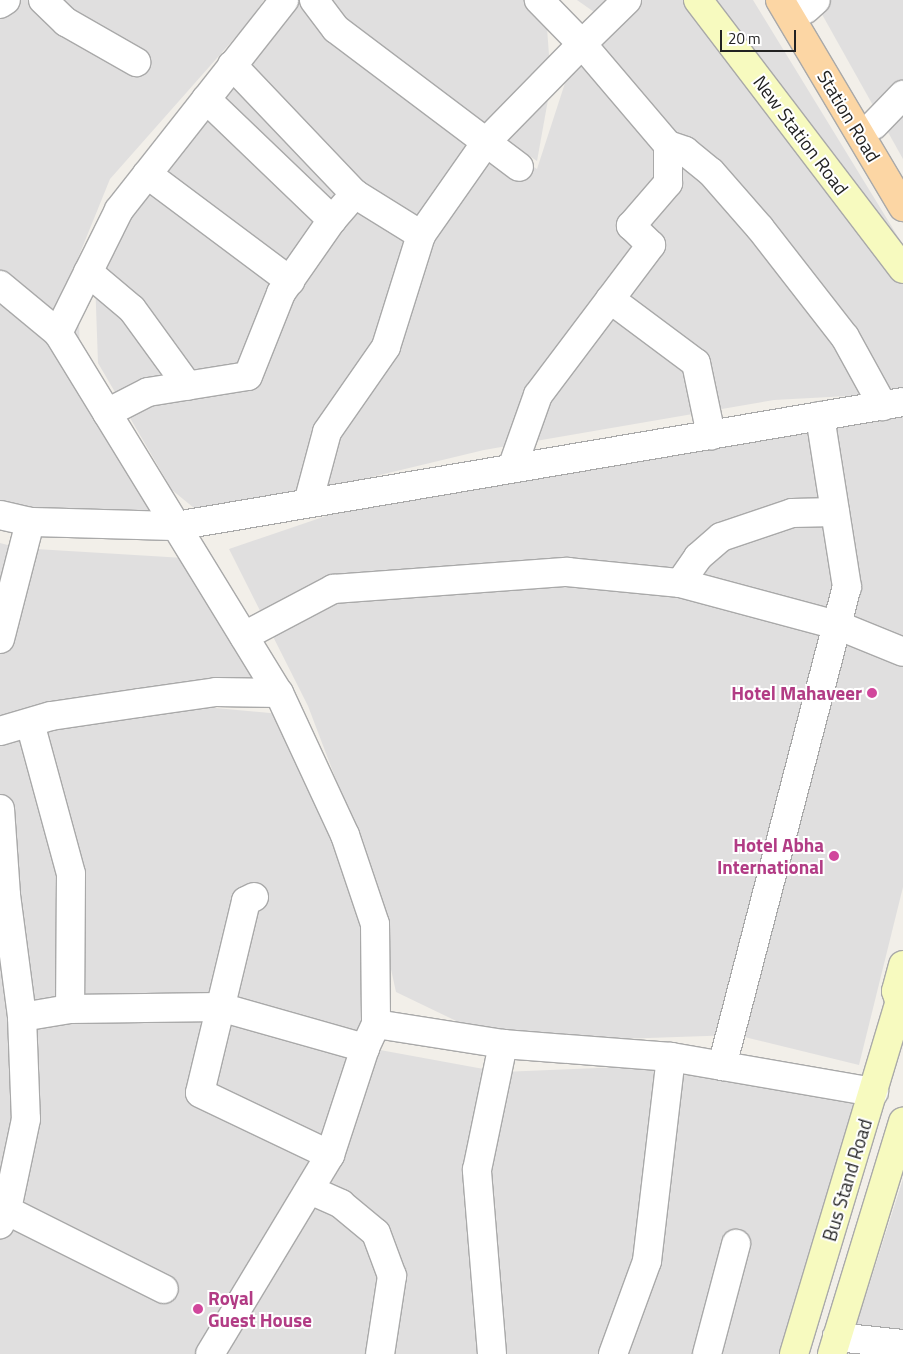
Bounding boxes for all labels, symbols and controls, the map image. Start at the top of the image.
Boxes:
scale bar [723,20,799,52]
text: 20 m [728,27,761,50]
street label: Station Road [813,66,885,166]
street label: New Station Road [749,71,853,199]
place label: Hotel Mahaveer [731,682,862,704]
marker: Hotel Mahaveer [866,687,878,699]
place label: Hotel Abha International [717,834,824,878]
marker: Hotel Abha International [828,850,840,862]
street label: Bus Stand Road [818,1116,876,1244]
place label: Royal Guest House [208,1287,312,1331]
marker: Royal Guest House [192,1303,204,1315]

